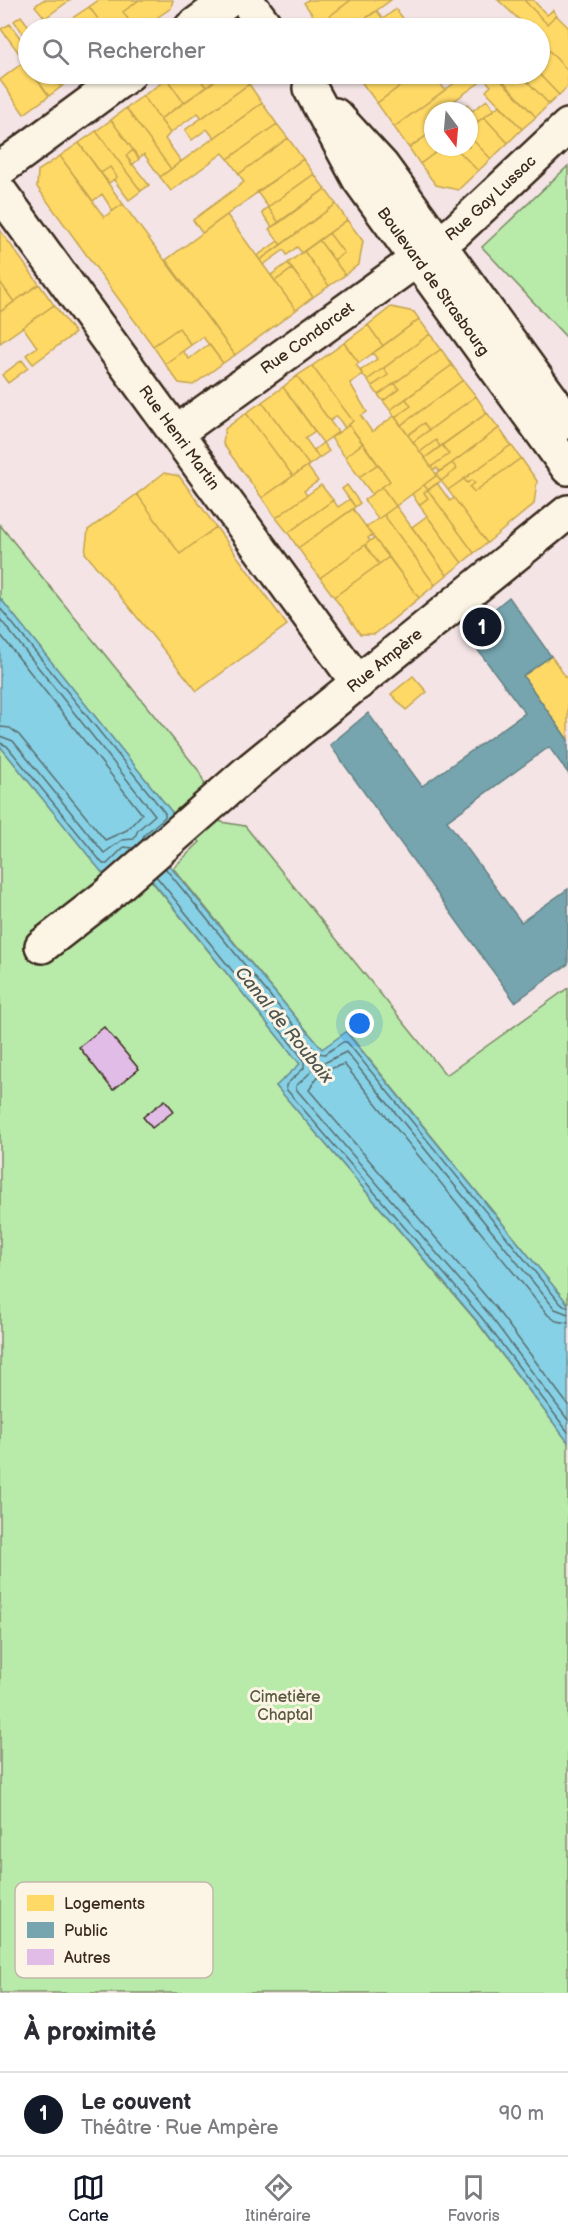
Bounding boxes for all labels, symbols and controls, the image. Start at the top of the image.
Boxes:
search box [18,18,550,84]
icon: search [39,35,72,68]
text: Rechercher [87,38,205,65]
north arrow [424,102,478,156]
street label: Rue Gay Lussac [442,151,540,245]
street label: Boulevard de Strasbourg [373,204,493,360]
street label: Rue Condorcet [257,298,358,378]
street label: Rue Henri Martin [135,382,224,494]
pin: 1 [462,604,502,650]
street label: Rue Ampère [343,624,426,697]
water label: Canal de Roubaix [231,963,338,1088]
your location [345,1009,374,1038]
park label: Cimetière Chaptal [249,1688,321,1725]
legend [15,1882,213,1978]
text: Logements [64,1895,145,1914]
text: Public [64,1922,108,1941]
text: Autres [64,1949,110,1968]
text: À proximité [24,2017,156,2048]
text: Le couvent [81,2089,191,2116]
text: 1 [39,2102,48,2126]
text: 90 m [499,2102,544,2126]
text: Théâtre · Rue Ampère [81,2116,278,2140]
tab: Carte [68,2171,109,2226]
tab: Itinéraire [245,2171,311,2226]
tab: Favoris [447,2171,500,2226]

